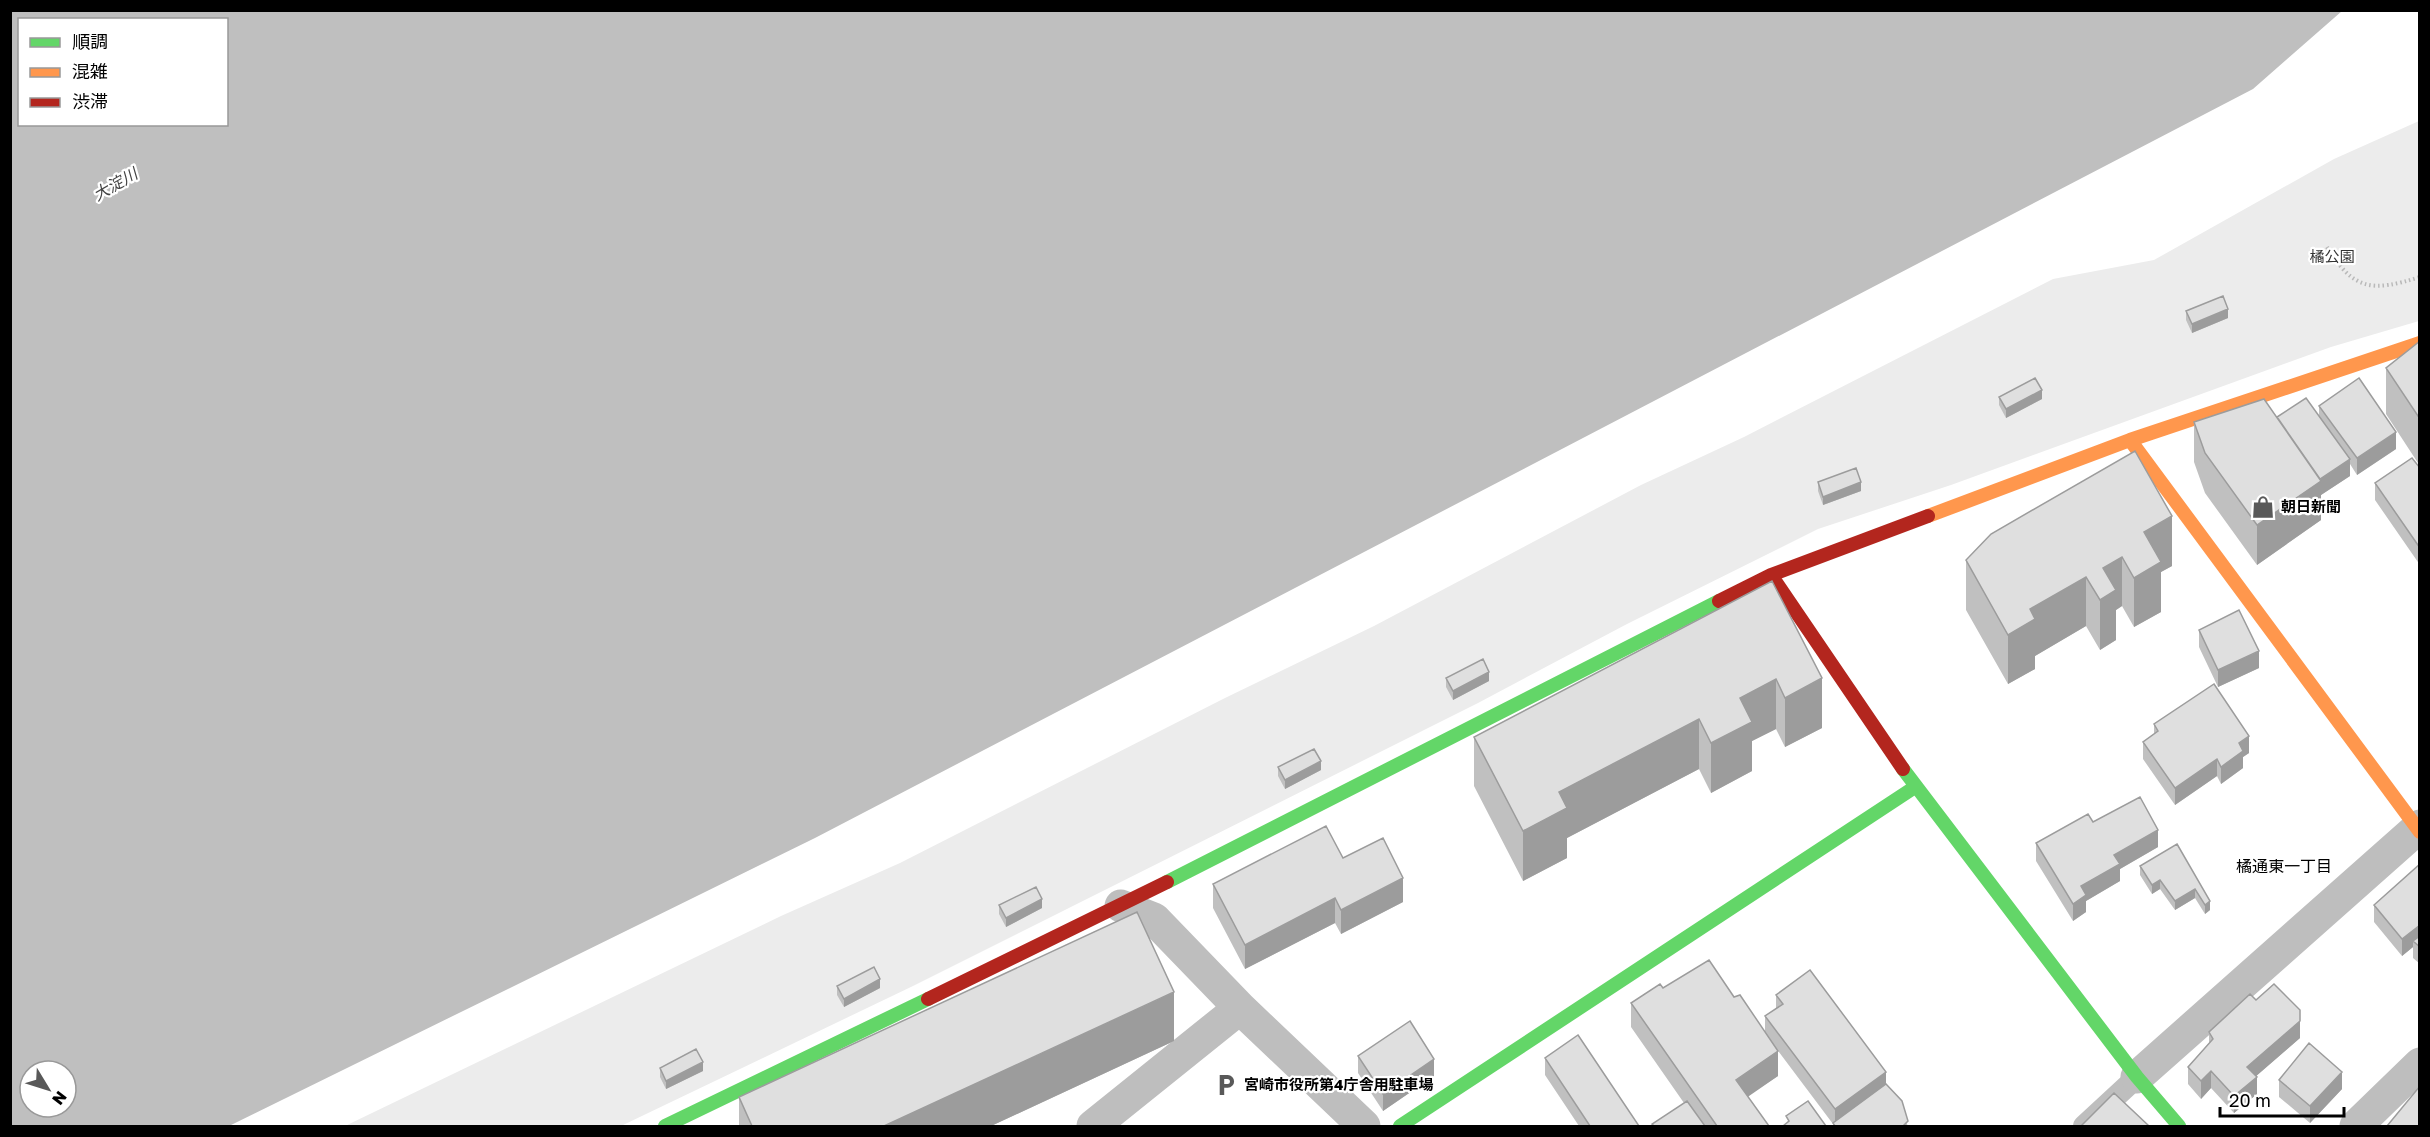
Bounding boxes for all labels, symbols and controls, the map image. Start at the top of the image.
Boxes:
legend [18,18,228,126]
text: 順調 [72,30,108,52]
text: 混雑 [72,60,108,82]
text: 渋滞 [72,90,108,112]
water label: 大淀川 [89,162,143,205]
park label: 橘公園 [2309,247,2355,265]
shop icon: 朝日新聞 [2250,494,2276,520]
place label: 朝日新聞 [2281,497,2341,515]
district label: 橘通東一丁目 [2236,856,2332,876]
north arrow [18,1059,78,1119]
parking icon: 宮崎市役所第4庁舎用駐車場 [1213,1072,1239,1098]
place label: 宮崎市役所第4庁舎用駐車場 [1244,1075,1433,1093]
scale bar [2220,1080,2344,1118]
text: N [48,1087,71,1109]
text: 20 m [2229,1089,2271,1111]

